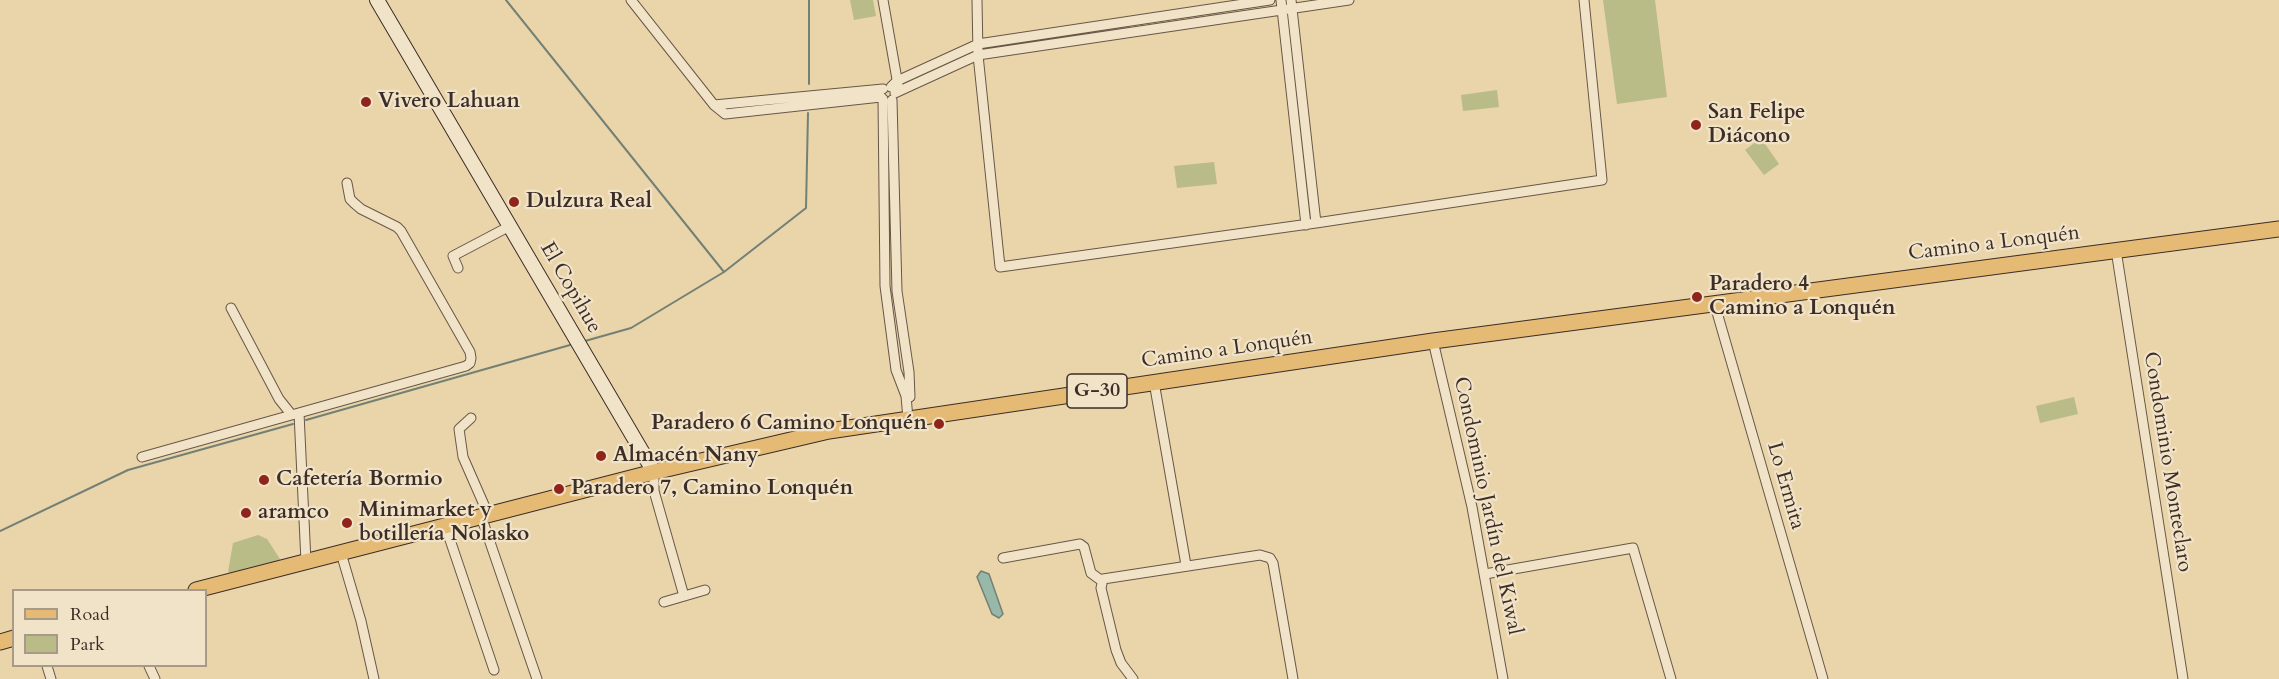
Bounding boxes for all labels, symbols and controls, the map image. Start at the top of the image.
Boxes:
place label: Vivero Lahuan [378,89,520,115]
marker: Vivero Lahuan [359,95,373,109]
place label: San Felipe Diácono [1708,100,1805,150]
marker: San Felipe Diácono [1689,118,1703,132]
place label: Dulzura Real [526,189,652,215]
marker: Dulzura Real [507,195,521,209]
street label: Camino a Lonquén [1907,221,2081,267]
street label: El Copihue [534,238,606,338]
place label: Paradero 4 Camino a Lonquén [1709,272,1896,322]
marker: Paradero 4 Camino a Lonquén [1690,290,1704,304]
street label: Camino a Lonquén [1140,326,1314,374]
street label: Condominio Monteclaro [2137,350,2197,574]
road number: G-30 [1067,374,1127,408]
street label: Condominio Jardín del Kiwal [1447,375,1527,637]
place label: Paradero 6 Camino Lonquén [651,411,927,437]
marker: Paradero 6 Camino Lonquén [932,417,946,431]
street label: Lo Ermita [1761,439,1809,533]
place label: Almacén Nany [613,443,758,469]
marker: Almacén Nany [594,449,608,463]
place label: Cafetería Bormio [276,467,442,493]
marker: Cafetería Bormio [257,473,271,487]
place label: Paradero 7, Camino Lonquén [571,476,853,502]
marker: Paradero 7, Camino Lonquén [552,482,566,496]
place label: Minimarket y botillería Nolasko [359,498,529,548]
place label: aramco [258,500,329,526]
marker: aramco [239,506,253,520]
marker: Minimarket y botillería Nolasko [340,516,354,530]
legend [12,589,207,667]
text: Road [70,602,110,627]
text: Park [70,632,105,657]

